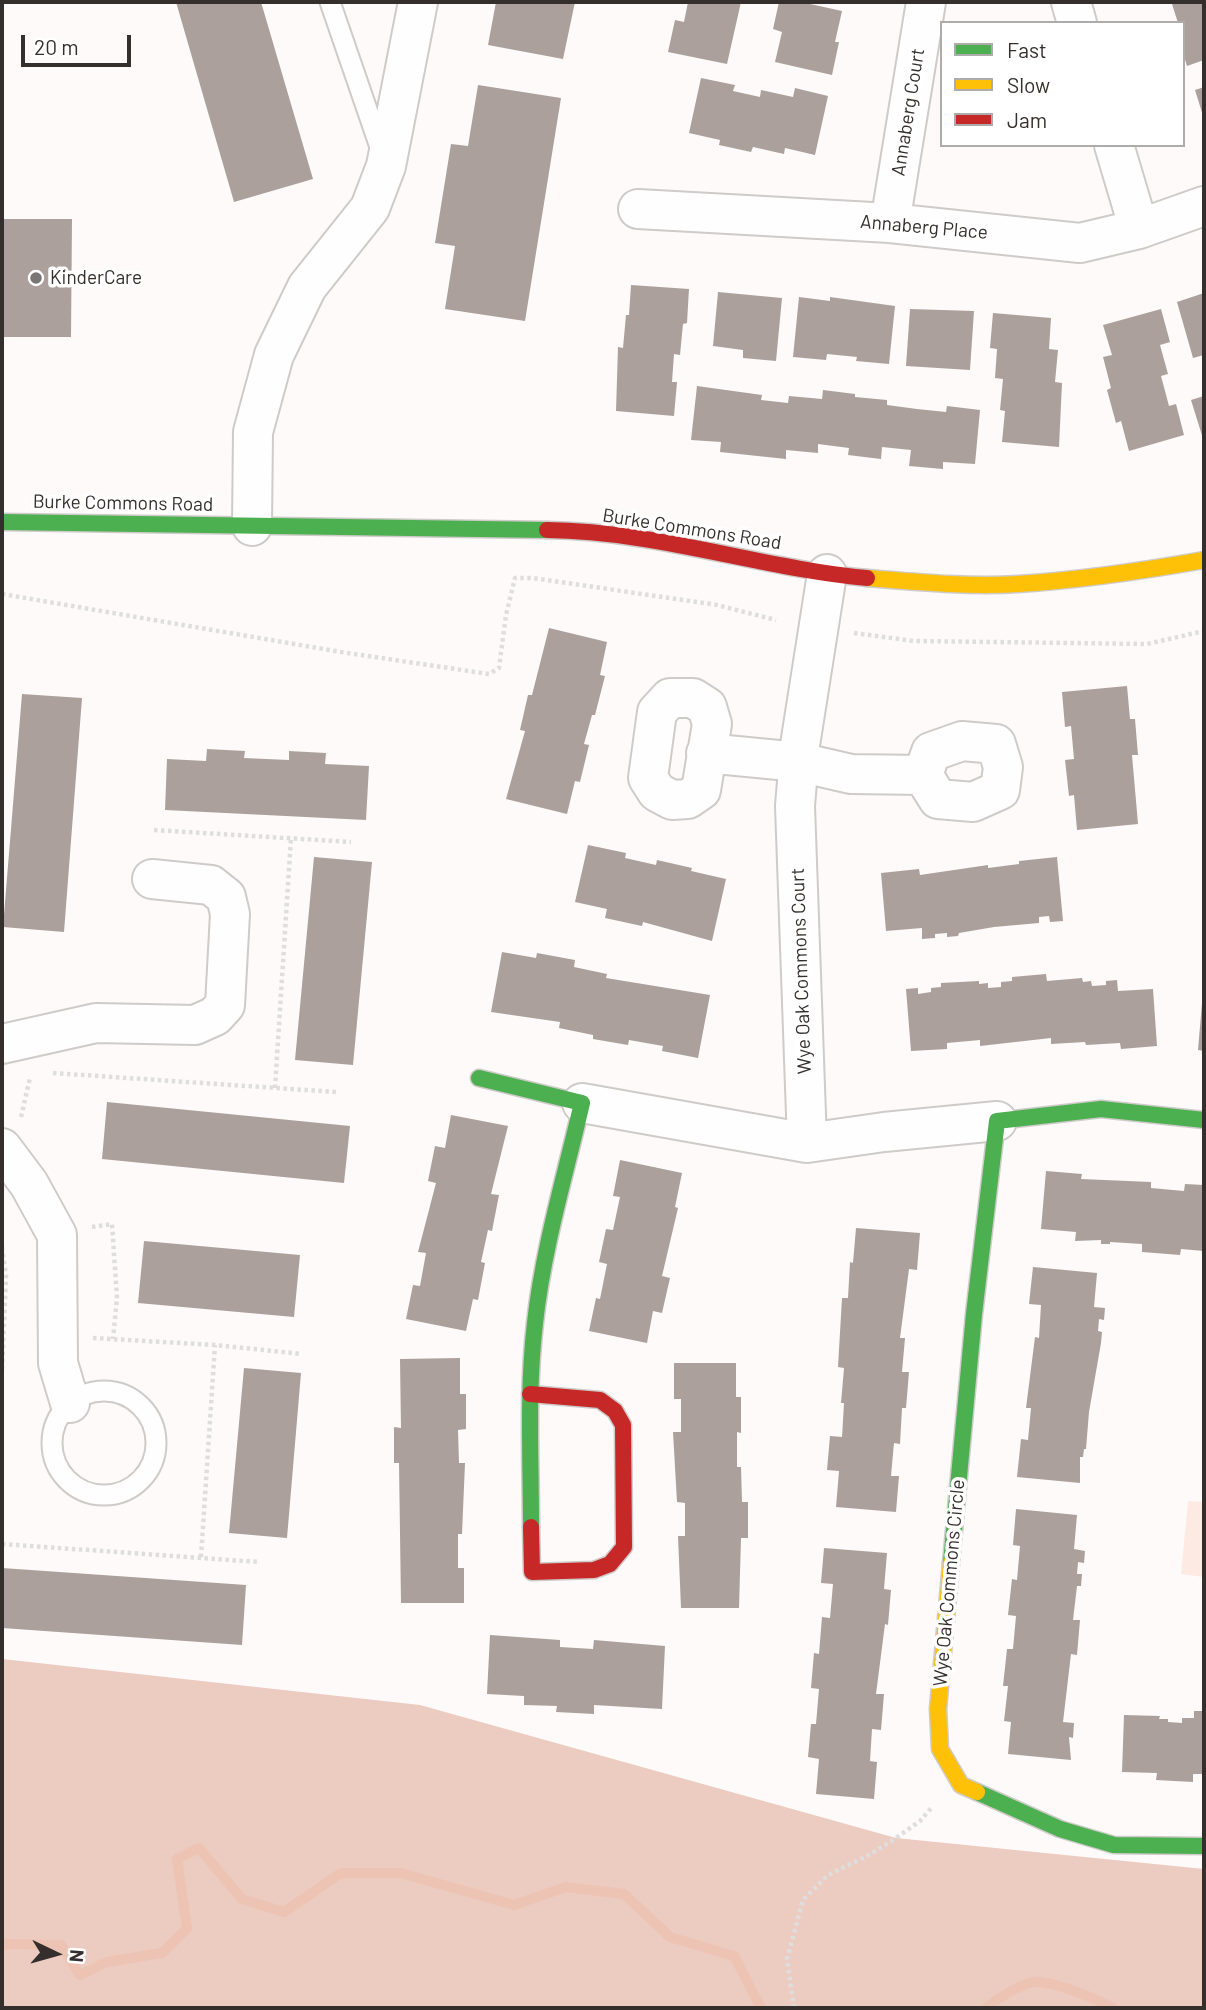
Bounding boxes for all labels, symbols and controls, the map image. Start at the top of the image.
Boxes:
scale bar [24,21,135,65]
legend [940,21,1185,147]
text: 20 m [34,34,79,59]
text: Fast [1007,37,1047,62]
street label: Annaberg Court [887,47,929,177]
text: Slow [1007,72,1050,97]
text: Jam [1007,107,1047,132]
street label: Annaberg Place [859,210,989,244]
place label: KinderCare [50,267,142,289]
marker: KinderCare [28,270,44,286]
street label: Burke Commons Road [33,490,213,516]
street label: Burke Commons Road [601,504,783,554]
street label: Wye Oak Commons Court [786,867,816,1075]
street label: Wye Oak Commons Circle [929,1478,969,1688]
north arrow [21,1919,91,1989]
text: N [65,1949,89,1963]

